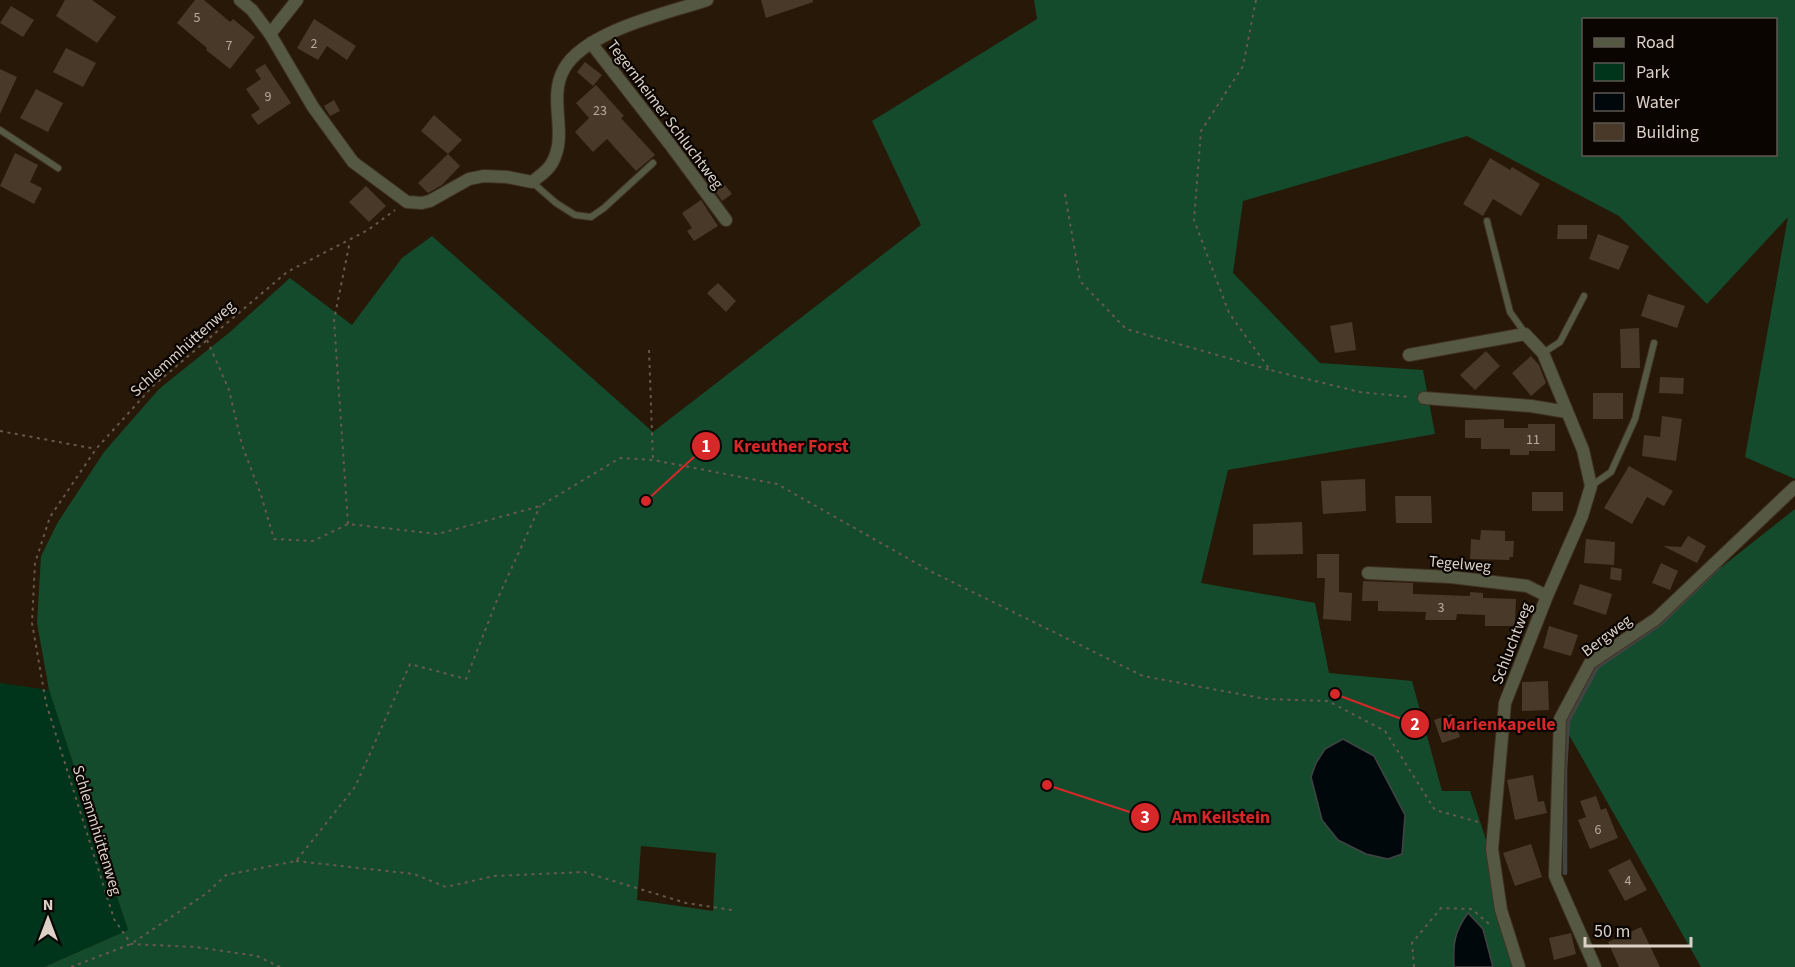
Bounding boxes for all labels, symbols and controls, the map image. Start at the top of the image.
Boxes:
house number: 5 [194,8,201,28]
legend [1582,18,1777,156]
text: Road [1636,30,1675,55]
house number: 2 [311,34,318,54]
street label: Tegernheimer Schluchtweg [602,35,729,194]
house number: 7 [226,36,233,56]
text: Park [1636,60,1670,85]
house number: 9 [265,87,272,107]
text: Water [1636,90,1680,115]
house number: 23 [593,101,607,121]
text: Building [1636,120,1699,145]
street label: Schlemmhüttenweg [125,295,240,402]
callout: Kreuther Forst [691,428,860,464]
house number: 11 [1526,430,1540,450]
text: 1 [701,434,711,459]
text: Kreuther Forst [733,434,849,459]
street label: Tegelweg [1428,550,1492,578]
house number: 3 [1438,598,1445,618]
street label: Schluchtweg [1486,599,1538,687]
street label: Bergweg [1577,610,1636,662]
callout: Marienkapelle [1400,706,1568,742]
text: 2 [1410,712,1420,737]
text: Marienkapelle [1442,712,1556,737]
street label: Schlemmhüttenweg [67,763,127,898]
callout: Am Keilstein [1130,799,1282,835]
text: 3 [1140,805,1150,830]
text: Am Keilstein [1171,805,1270,830]
house number: 6 [1595,820,1602,840]
house number: 4 [1625,871,1632,891]
north arrow [18,889,78,949]
text: N [43,894,53,916]
scale bar [1585,910,1692,948]
text: 50 m [1594,919,1630,944]

